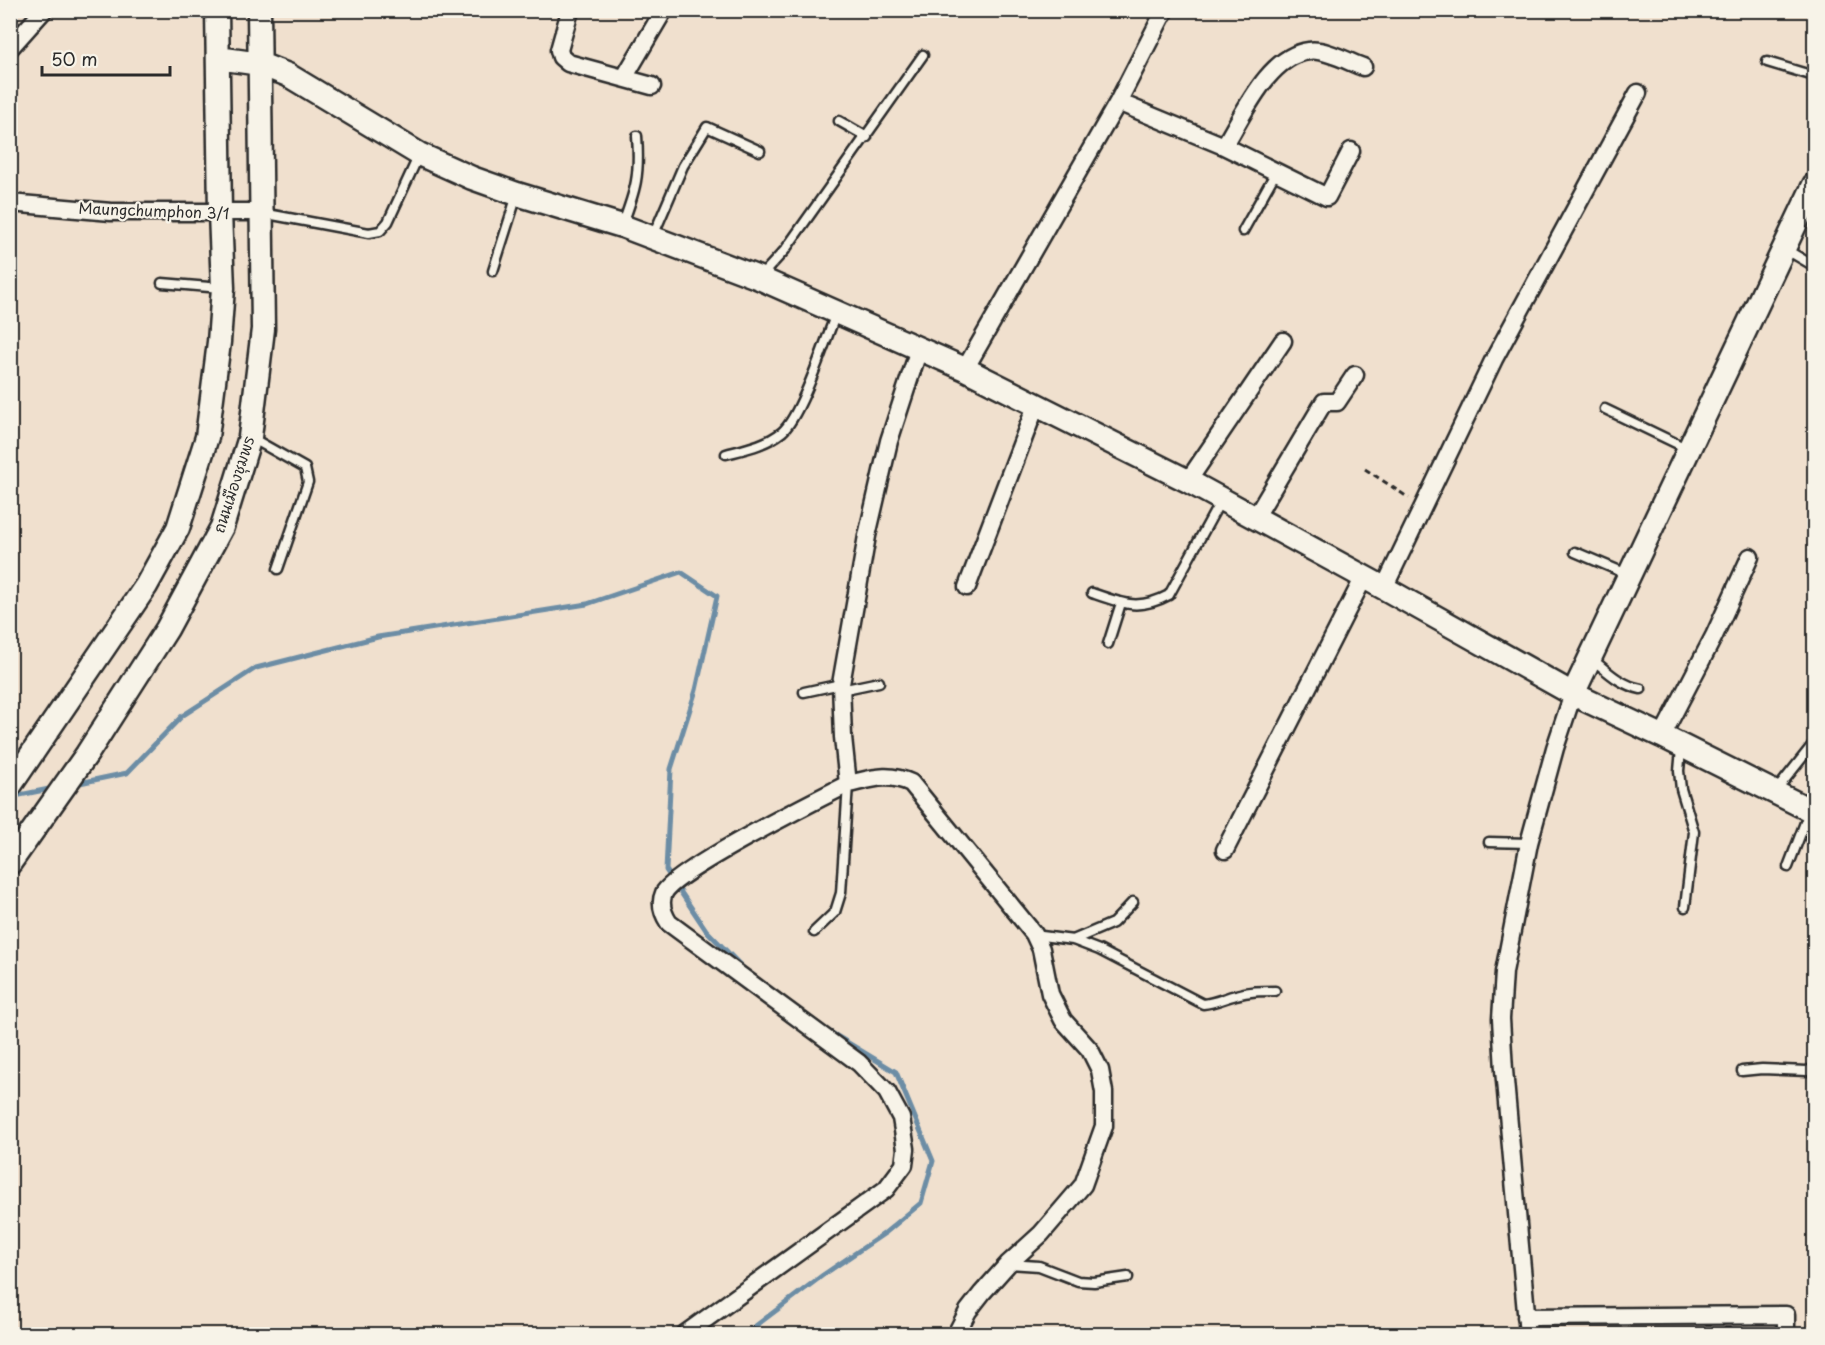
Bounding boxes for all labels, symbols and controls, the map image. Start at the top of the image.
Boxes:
scale bar [42,39,170,77]
text: 50 m [51,45,98,72]
street label: Maungchumphon 3/1 [78,196,230,224]
street label: ถนนเมืองชุมพร [206,432,260,536]

